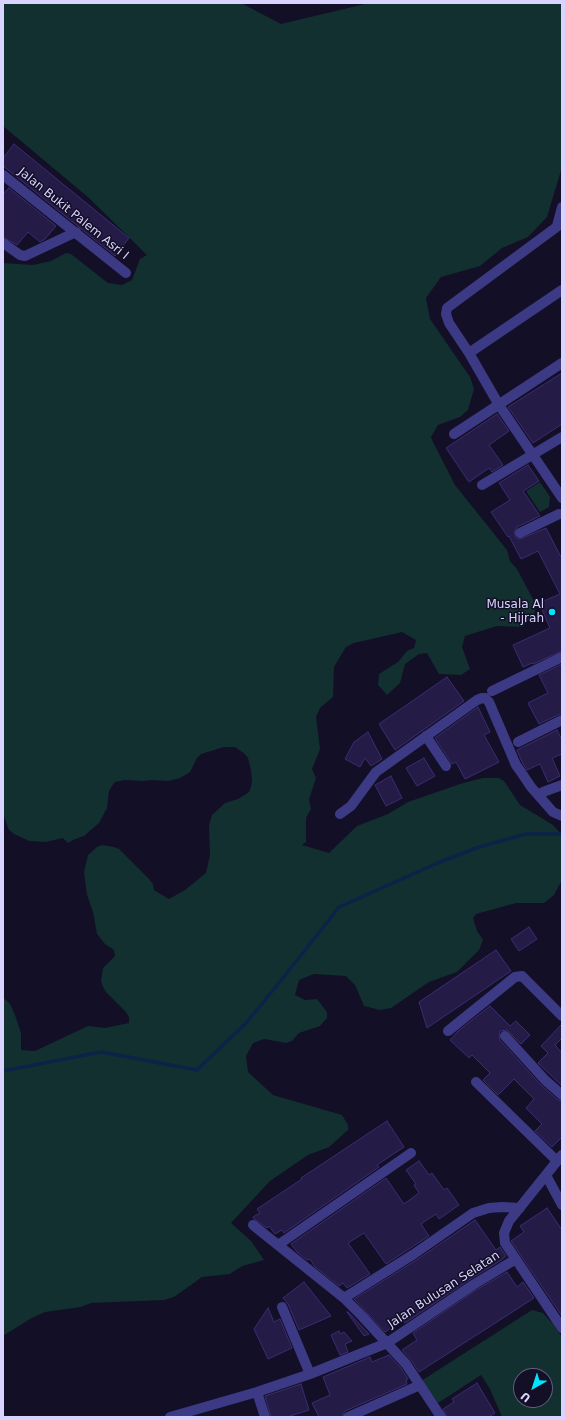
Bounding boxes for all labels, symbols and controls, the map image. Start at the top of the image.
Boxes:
street label: Jalan Bukit Palem Asri I [15,165,131,263]
place label: Musala Al - Hijrah [486,598,544,626]
marker: Musala Al - Hijrah [547,607,557,617]
street label: Jalan Bulusan Selatan [386,1249,502,1331]
north arrow [513,1368,553,1408]
text: U [518,1389,533,1405]

